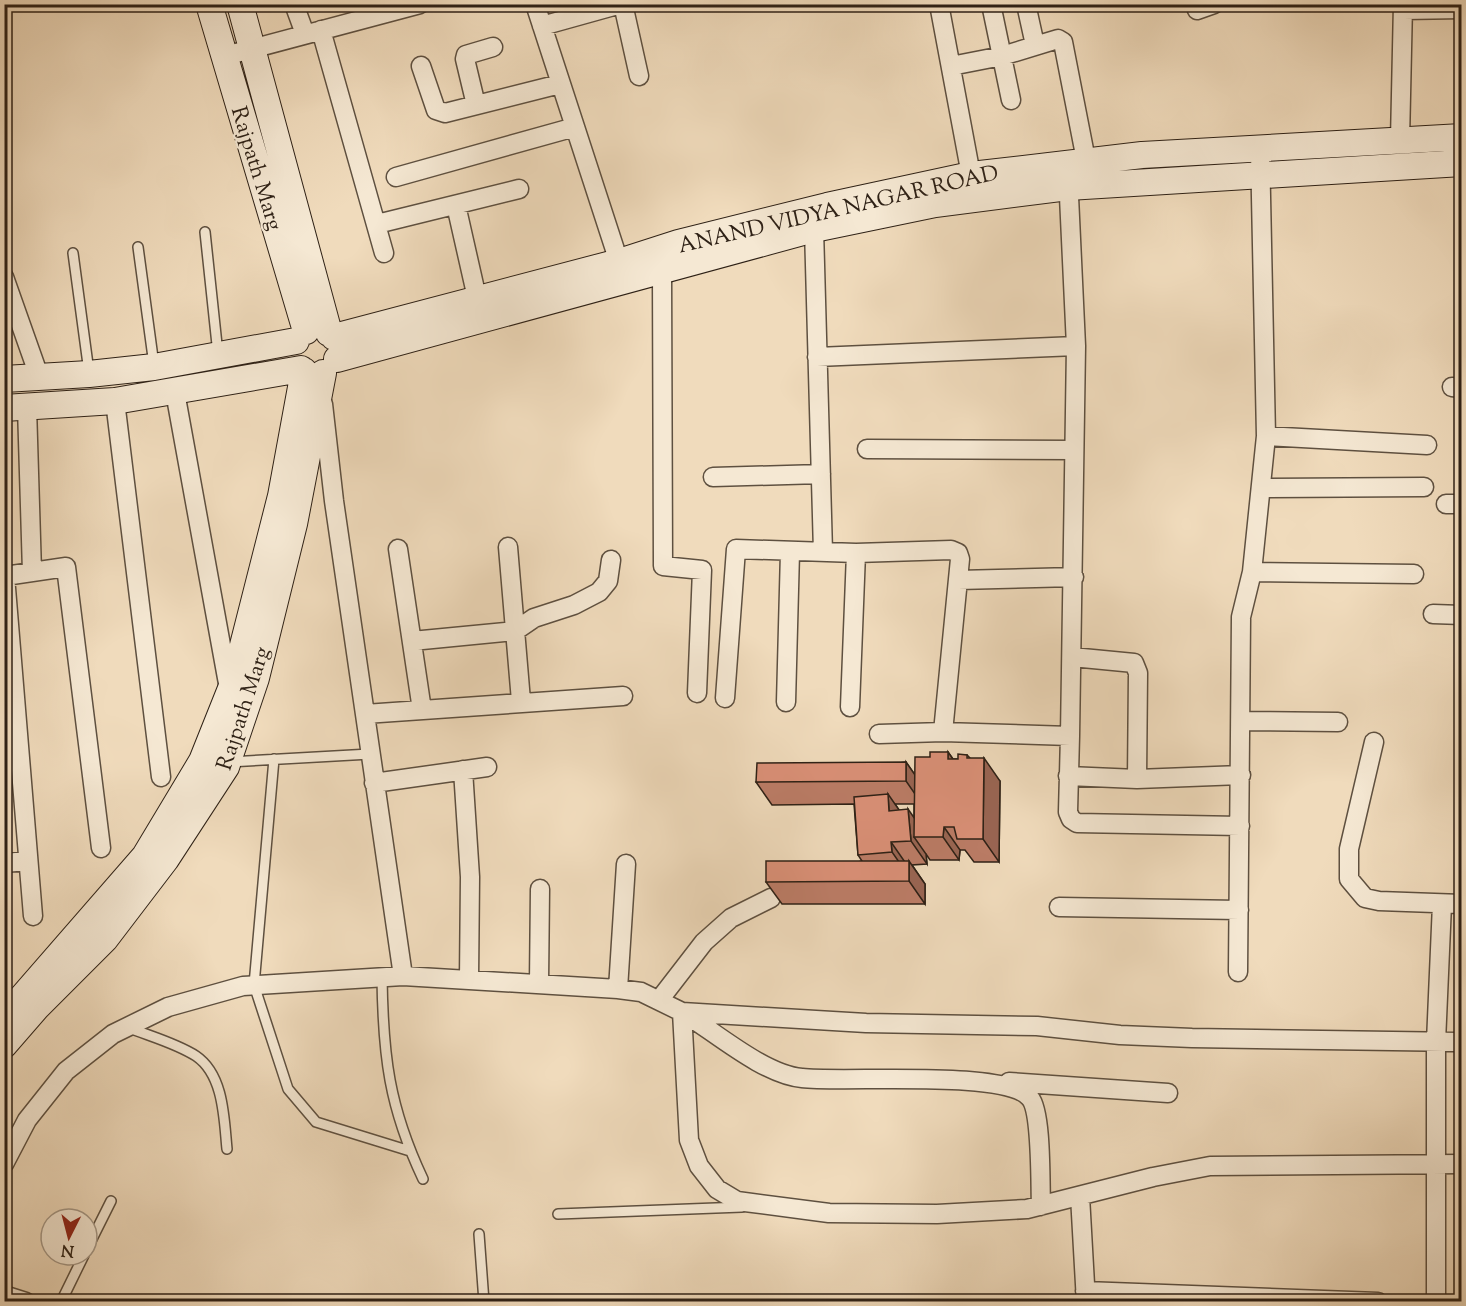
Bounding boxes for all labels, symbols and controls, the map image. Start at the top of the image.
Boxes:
street label: Rajpath Marg [221,103,289,235]
street label: ANAND VIDYA NAGAR ROAD [675,158,1002,263]
street label: Rajpath Marg [210,643,280,775]
north arrow [39,1207,99,1267]
text: N [60,1237,75,1262]

